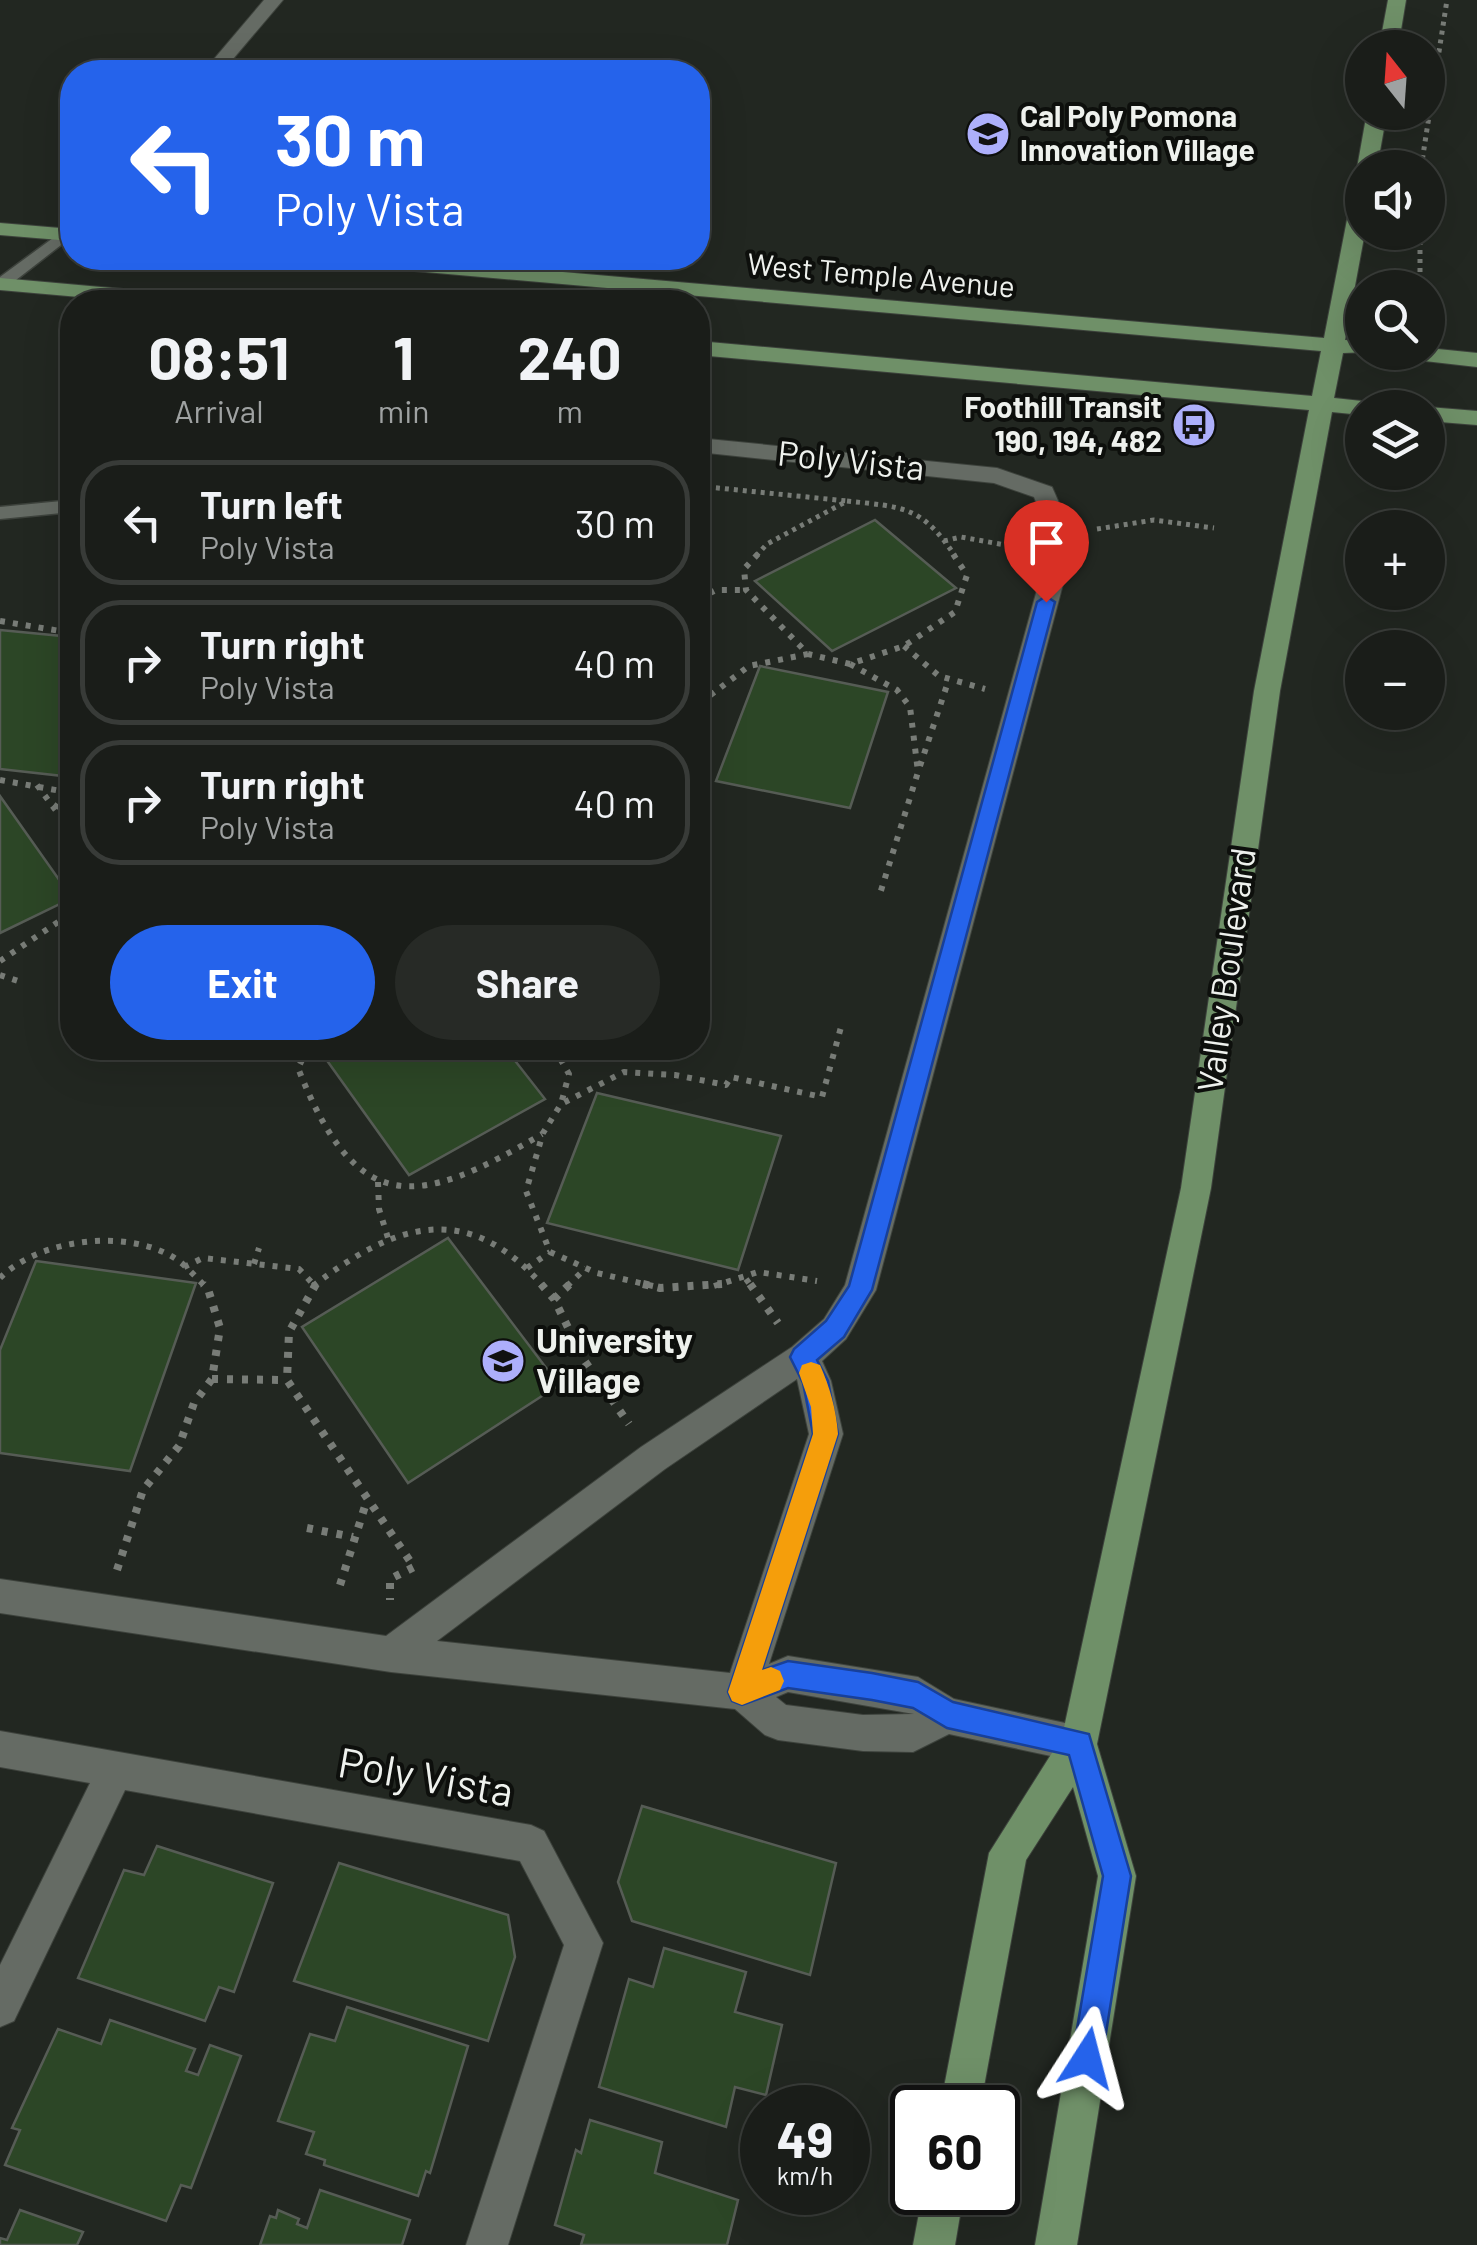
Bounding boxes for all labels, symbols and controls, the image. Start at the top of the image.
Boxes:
north arrow [1345,30,1445,130]
map controls [1345,30,1445,730]
text: 30 m [275,96,425,180]
place label: Cal Poly Pomona Innovation Village [1020,97,1255,167]
icon: left [110,100,240,230]
school or university icon: Cal Poly Pomona Innovation Village [965,111,1011,157]
button: sound [1345,150,1445,250]
text: Poly Vista [275,181,464,235]
street label: West Temple Avenue [746,244,1016,304]
button: search [1345,270,1445,370]
text: 08:51 [148,320,290,392]
text: 1 [393,320,414,392]
text: 240 [518,320,622,392]
place label: Foothill Transit 190, 194, 482 [964,388,1162,458]
button: layers [1345,390,1445,490]
text: Arrival [174,391,264,429]
text: min [378,391,430,429]
text: m [557,391,583,429]
bus stop icon: Foothill Transit 190, 194, 482 [1171,402,1217,448]
street label: Poly Vista [776,430,927,488]
text: Turn left [200,481,343,527]
icon: left [115,495,170,550]
text: 30 m [575,500,655,546]
pin [1004,500,1089,603]
button: + [1345,510,1445,610]
icon: arrive [1019,515,1074,570]
text: Poly Vista [200,527,335,565]
text: Turn right [200,621,365,667]
button: − [1345,630,1445,730]
icon: right [115,635,170,690]
text: 40 m [574,640,655,686]
text: Poly Vista [200,667,335,705]
text: Turn right [200,761,365,807]
icon: right [115,775,170,830]
text: 40 m [574,780,655,826]
text: Poly Vista [200,807,335,845]
street label: Valley Boulevard [1187,845,1263,1094]
button: Exit [110,925,375,1040]
button: Share [395,925,660,1040]
place label: University Village [536,1318,693,1400]
school or university icon: University Village [480,1338,526,1384]
street label: Poly Vista [335,1735,518,1816]
position arrow [1035,2006,1139,2110]
speed limit sign: 60 [890,2085,1020,2215]
text: 49 [777,2108,833,2168]
text: km/h [777,2160,833,2190]

